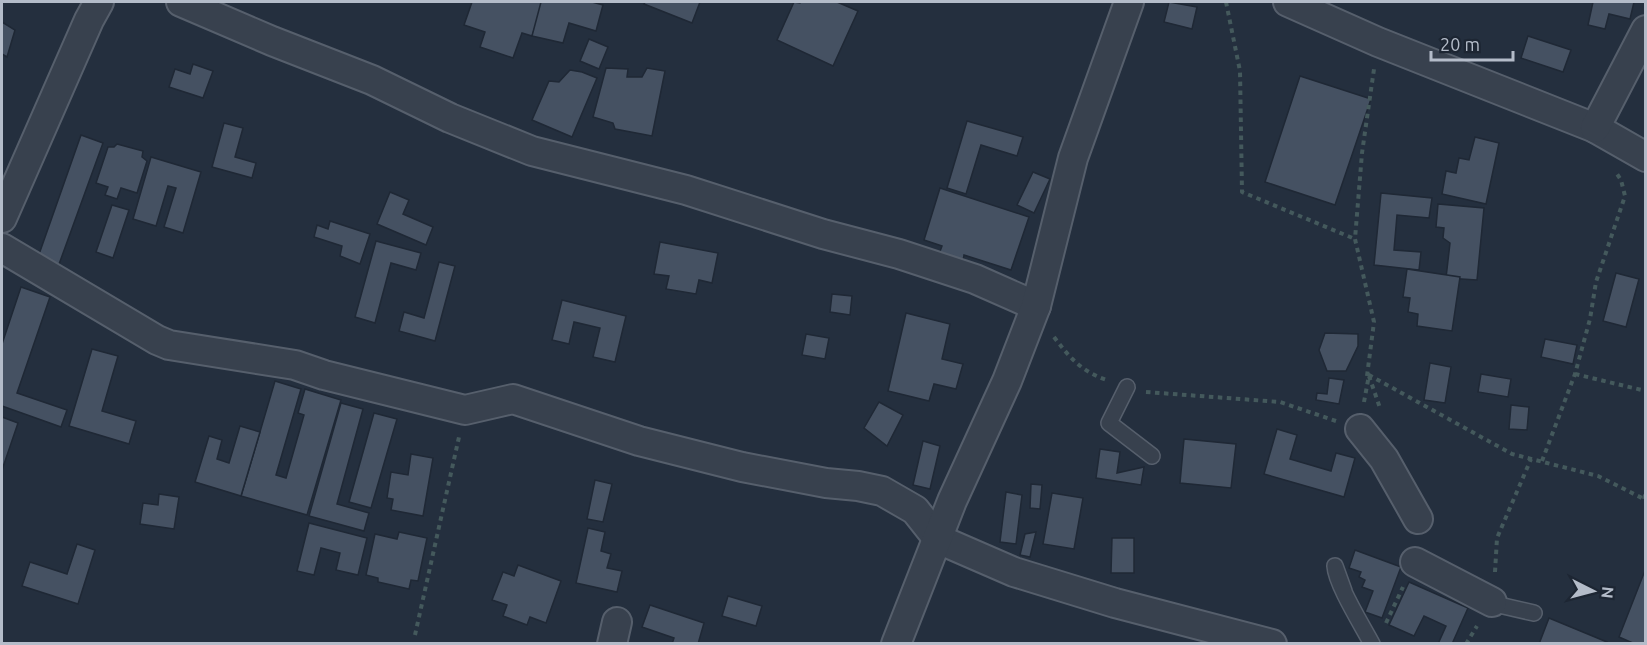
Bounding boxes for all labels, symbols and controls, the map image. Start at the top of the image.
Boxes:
scale bar [1431,24,1514,62]
text: 20 m [1440,34,1480,54]
north arrow [1563,561,1623,621]
text: N [1598,586,1617,599]

